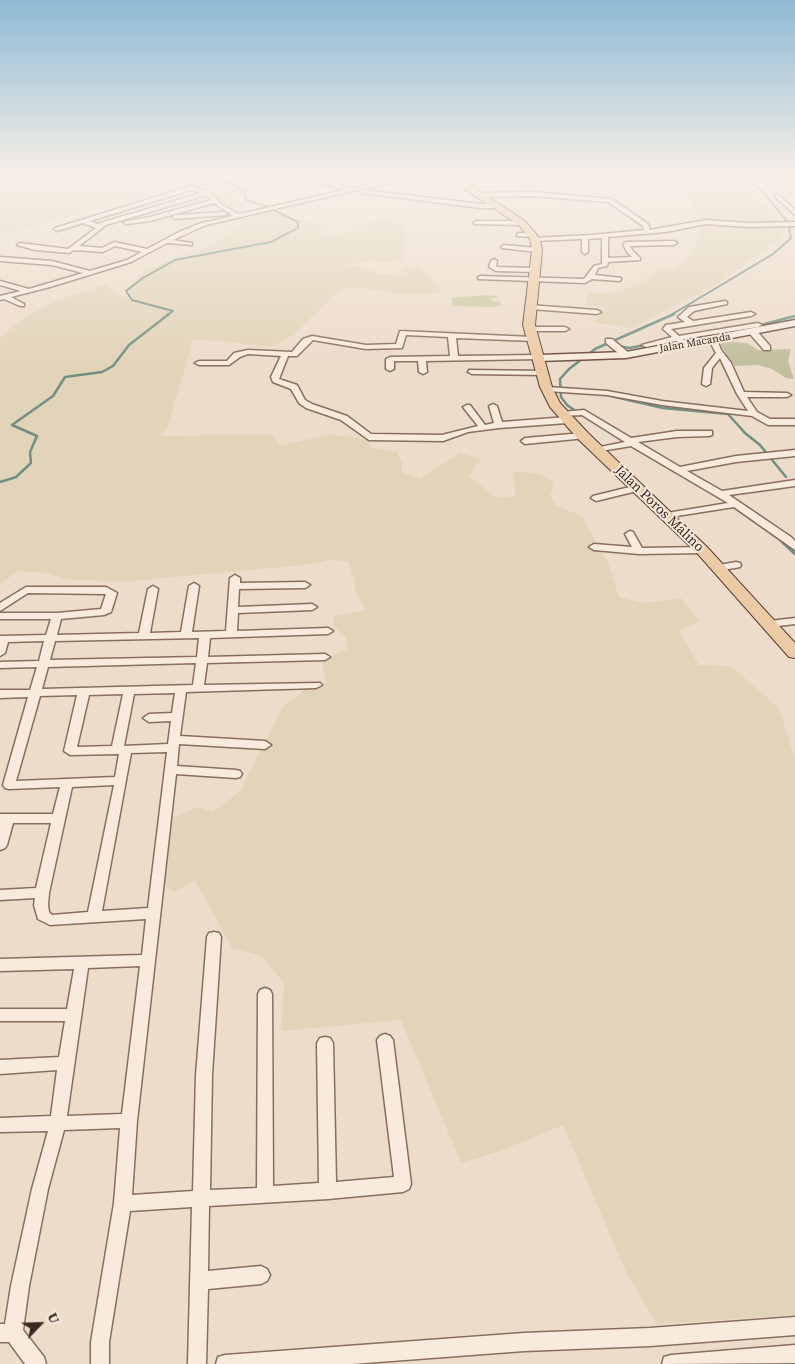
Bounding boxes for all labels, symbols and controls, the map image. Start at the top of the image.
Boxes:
street label: Jalan Macanda [658,330,732,356]
street label: Jalan Poros Malino [611,462,707,556]
north arrow [15,1299,65,1349]
text: U [42,1309,65,1327]

